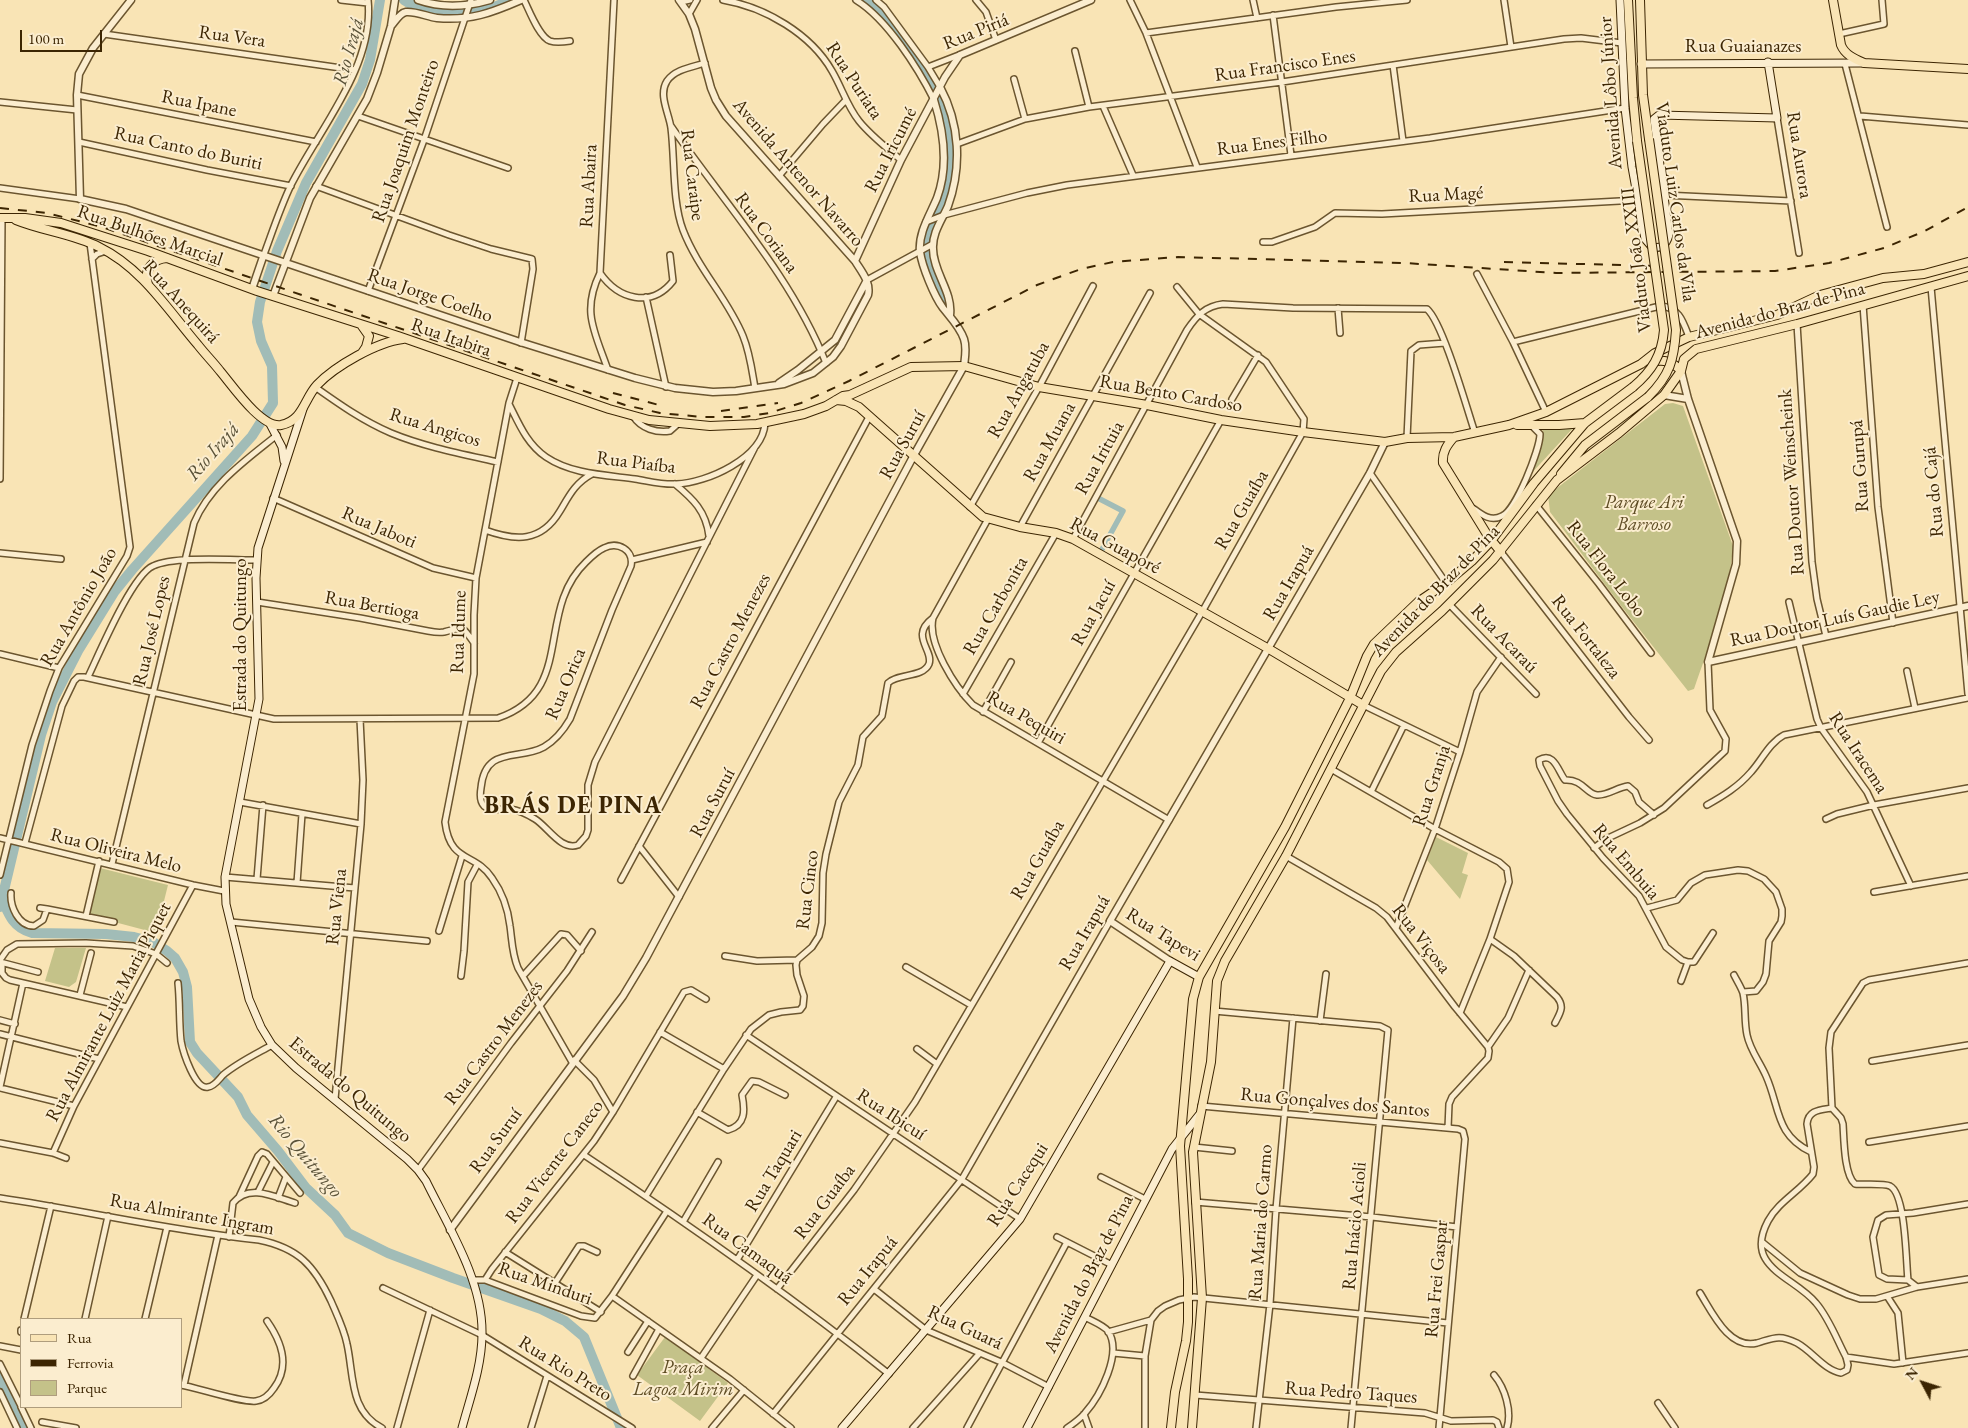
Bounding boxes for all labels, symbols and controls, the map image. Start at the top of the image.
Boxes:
street label: Rua Piriá [940,9,1012,55]
water label: Rio Irajá [328,15,370,89]
street label: Avenida Lôbo Júnior [1594,16,1628,170]
scale bar [22,20,105,52]
street label: Rua Vera [197,21,267,53]
text: 100 m [28,29,64,48]
street label: Rua Guaianazes [1685,36,1801,58]
street label: Rua Puriata [821,38,887,124]
street label: Rua Francisco Enes [1213,45,1357,87]
street label: Rua Joaquim Monteiro [367,56,445,226]
street label: Rua Ipane [160,86,238,122]
street label: Avenida Antenor Navarro [727,94,869,252]
street label: Viaduto Luiz Carlos da Vila [1650,101,1700,303]
street label: Rua Iricumé [860,104,922,196]
street label: Rua Aurora [1781,110,1817,200]
street label: Rua Canto do Buriti [112,122,264,176]
street label: Rua Enes Filho [1215,125,1329,161]
street label: Rua Caraipe [675,128,709,222]
street label: Rua Abaira [575,144,603,228]
street label: Rua Magé [1408,182,1484,208]
street label: Viaduto João XXIII [1617,186,1657,334]
street label: Rua Coriana [729,188,803,278]
street label: Rua Bulhões Marcial [74,200,226,272]
street label: Rua Anequirá [138,256,224,348]
street label: Rua Jorge Coelho [365,264,495,328]
street label: Avenida do Braz de Pina [1693,277,1867,345]
street label: Rua Itabira [408,314,494,362]
street label: Rua Angatuba [983,338,1055,442]
street label: Rua Bento Cardoso [1098,370,1244,418]
street label: Rua Doutor Weinscheink [1774,388,1810,576]
street label: Rua Muana [1019,398,1081,486]
street label: Rua Angicos [387,403,483,453]
street label: Rua Suruí [875,407,931,483]
street label: Rua Irituia [1070,417,1130,499]
water label: Rio Irajá [181,418,245,486]
street label: Rua Gurupá [1845,419,1875,513]
street label: Rua do Cajá [1919,446,1949,538]
street label: Rua Piaíba [595,447,677,479]
street label: Rua Guaíba [1210,466,1274,554]
park label: Parque Ari Barroso [1604,492,1684,536]
street label: Rua Jaboti [338,502,420,554]
street label: Rua Guaporé [1066,513,1164,579]
street label: Rua Flora Lobo [1561,516,1651,622]
street label: Avenida do Braz de Pina [1367,520,1505,662]
street label: Rua Irapuá [1258,541,1320,625]
street label: Rua Antônio João [36,543,122,671]
street label: Rua Carbonita [959,553,1033,659]
street label: Estrada do Quitungo [230,558,252,712]
street label: Rua Castro Menezes [686,569,776,713]
street label: Rua José Lopes [128,574,176,688]
street label: Rua Jacuí [1067,576,1121,650]
street label: Rua Bertioga [323,586,421,626]
street label: Rua Doutor Luís Gaudie Ley [1728,586,1942,652]
street label: Rua Idume [446,590,472,674]
street label: Rua Fortaleza [1546,591,1626,683]
street label: Rua Acaraú [1466,600,1542,678]
street label: Rua Orica [541,645,591,723]
street label: Rua Pequiri [983,686,1069,750]
street label: Rua Iracema [1823,708,1893,798]
street label: Rua Granja [1408,742,1456,830]
street label: Rua Suruí [685,765,741,841]
district label: BRÁS DE PINA [483,792,663,820]
street label: Rua Guaíba [1006,816,1070,904]
street label: Rua Embuia [1588,819,1664,905]
street label: Rua Oliveira Melo [48,824,184,878]
street label: Rua Cinco [792,849,824,931]
street label: Rua Viena [322,868,352,946]
street label: Rua Irapuá [1054,891,1116,975]
street label: Rua Almirante Luiz Maria Piquet [41,898,177,1126]
street label: Rua Viçosa [1387,899,1455,979]
street label: Rua Tapevi [1122,903,1204,967]
street label: Rua Castro Menezes [440,976,548,1110]
street label: Estrada do Quitungo [284,1032,416,1148]
street label: Rua Gonçalves dos Santos [1239,1083,1431,1123]
street label: Rua Ibicuí [852,1084,930,1146]
street label: Rua Vicente Caneco [501,1096,609,1228]
street label: Rua Suruí [465,1104,527,1178]
water label: Rio Quitungo [263,1109,347,1203]
street label: Rua Taquari [741,1126,807,1216]
street label: Rua Cacequi [983,1139,1053,1231]
street label: Rua Maria do Carmo [1244,1143,1278,1301]
street label: Rua Guaíba [789,1160,861,1244]
street label: Rua Inácio Acioli [1338,1161,1372,1291]
street label: Rua Almirante Ingram [108,1189,276,1241]
street label: Avenida do Braz de Pina [1039,1191,1139,1357]
street label: Rua Camaquã [697,1209,797,1289]
street label: Rua Frei Gaspar [1421,1219,1453,1339]
street label: Rua Irapuá [833,1232,903,1310]
street label: Rua Minduri [495,1257,595,1311]
street label: Rua Guará [924,1301,1006,1355]
legend [20,1318,182,1408]
text: Rua [67,1328,92,1347]
street label: Rua Rio Preto [514,1331,616,1407]
text: Ferrovia [67,1353,114,1372]
park label: Praça Lagoa Mirim [633,1357,733,1401]
north arrow [1898,1358,1948,1408]
text: N [1901,1363,1922,1383]
street label: Rua Pedro Taques [1284,1377,1418,1409]
text: Parque [67,1378,107,1397]

